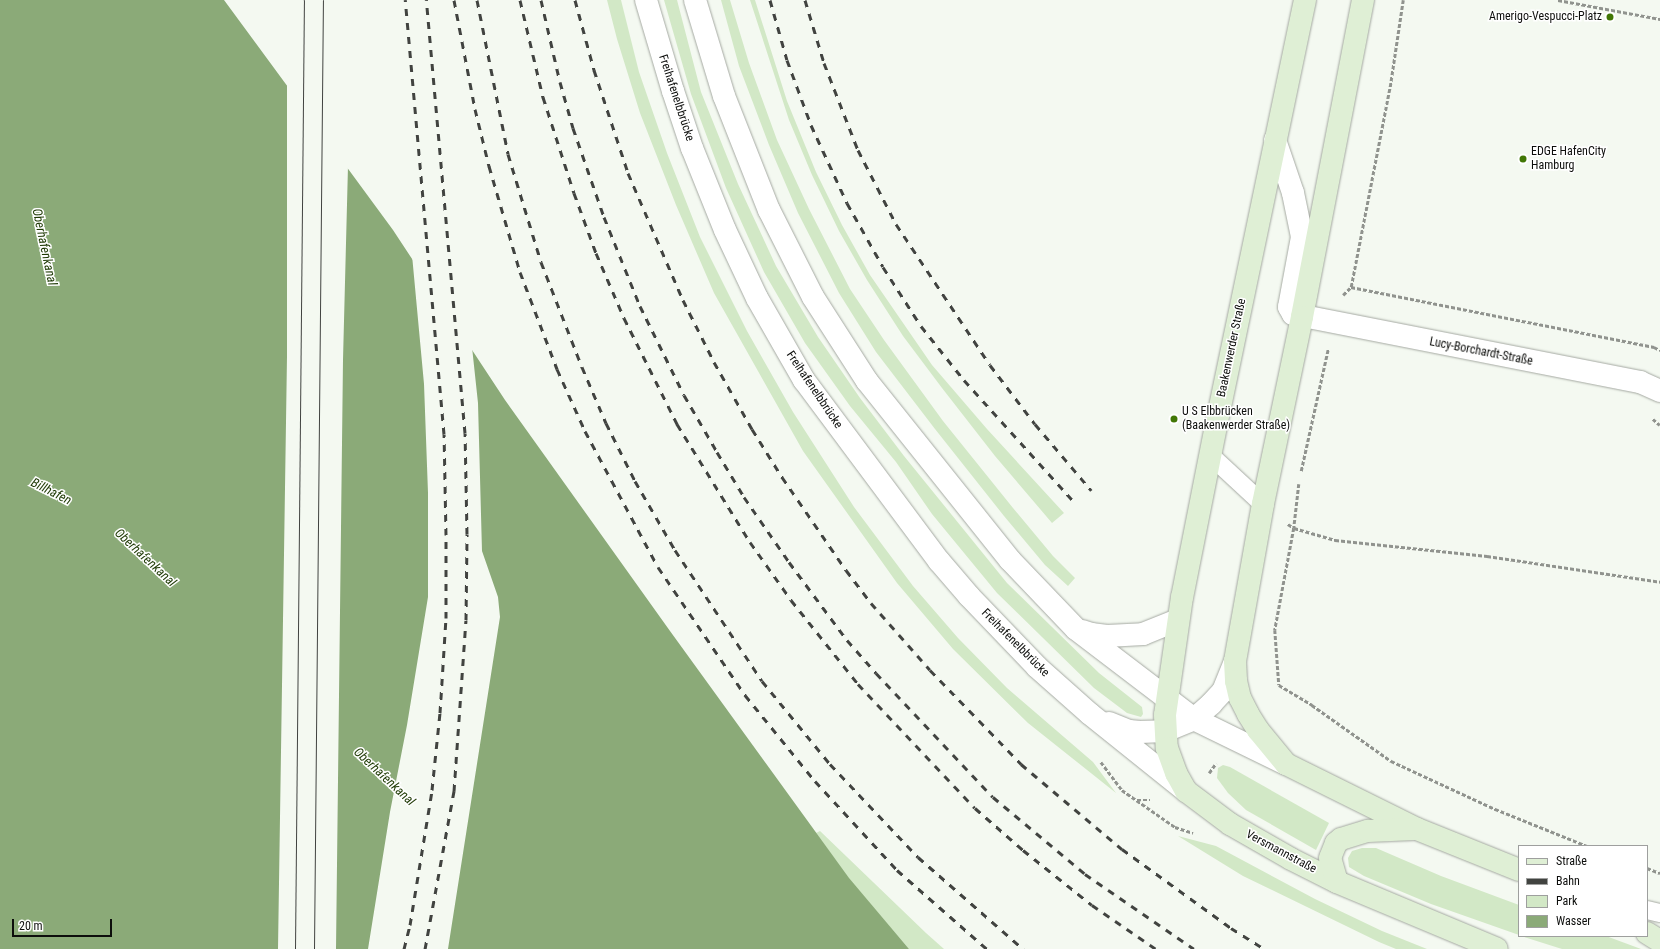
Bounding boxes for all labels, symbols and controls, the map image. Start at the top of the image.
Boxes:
place label: Amerigo-Vespucci-Platz [1489,10,1602,24]
marker: Amerigo-Vespucci-Platz [1605,12,1615,22]
street label: Freihafenelbbrücke [655,53,697,143]
place label: EDGE HafenCity Hamburg [1531,145,1606,173]
marker: EDGE HafenCity Hamburg [1518,154,1528,164]
water label: Oberhafenkanal [28,207,60,287]
street label: Baakenwerder Straße [1215,297,1249,399]
street label: Lucy-Borchardt-Straße [1428,335,1534,369]
street label: Freihafenelbbrücke [783,349,845,431]
place label: U S Elbbrücken (Baakenwerder Straße) [1182,405,1290,433]
marker: U S Elbbrücken (Baakenwerder Straße) [1169,414,1179,424]
water label: Billhafen [28,475,74,509]
water label: Oberhafenkanal [111,526,179,590]
street label: Freihafenelbbrücke [978,606,1052,680]
water label: Oberhafenkanal [350,745,418,809]
street label: Versmannstraße [1243,827,1319,877]
legend [1518,845,1648,937]
text: Straße [1556,854,1587,868]
text: Bahn [1556,874,1580,888]
text: Park [1556,894,1577,908]
scale bar [14,911,114,937]
text: Wasser [1556,914,1591,928]
text: 20 m [19,919,43,933]

